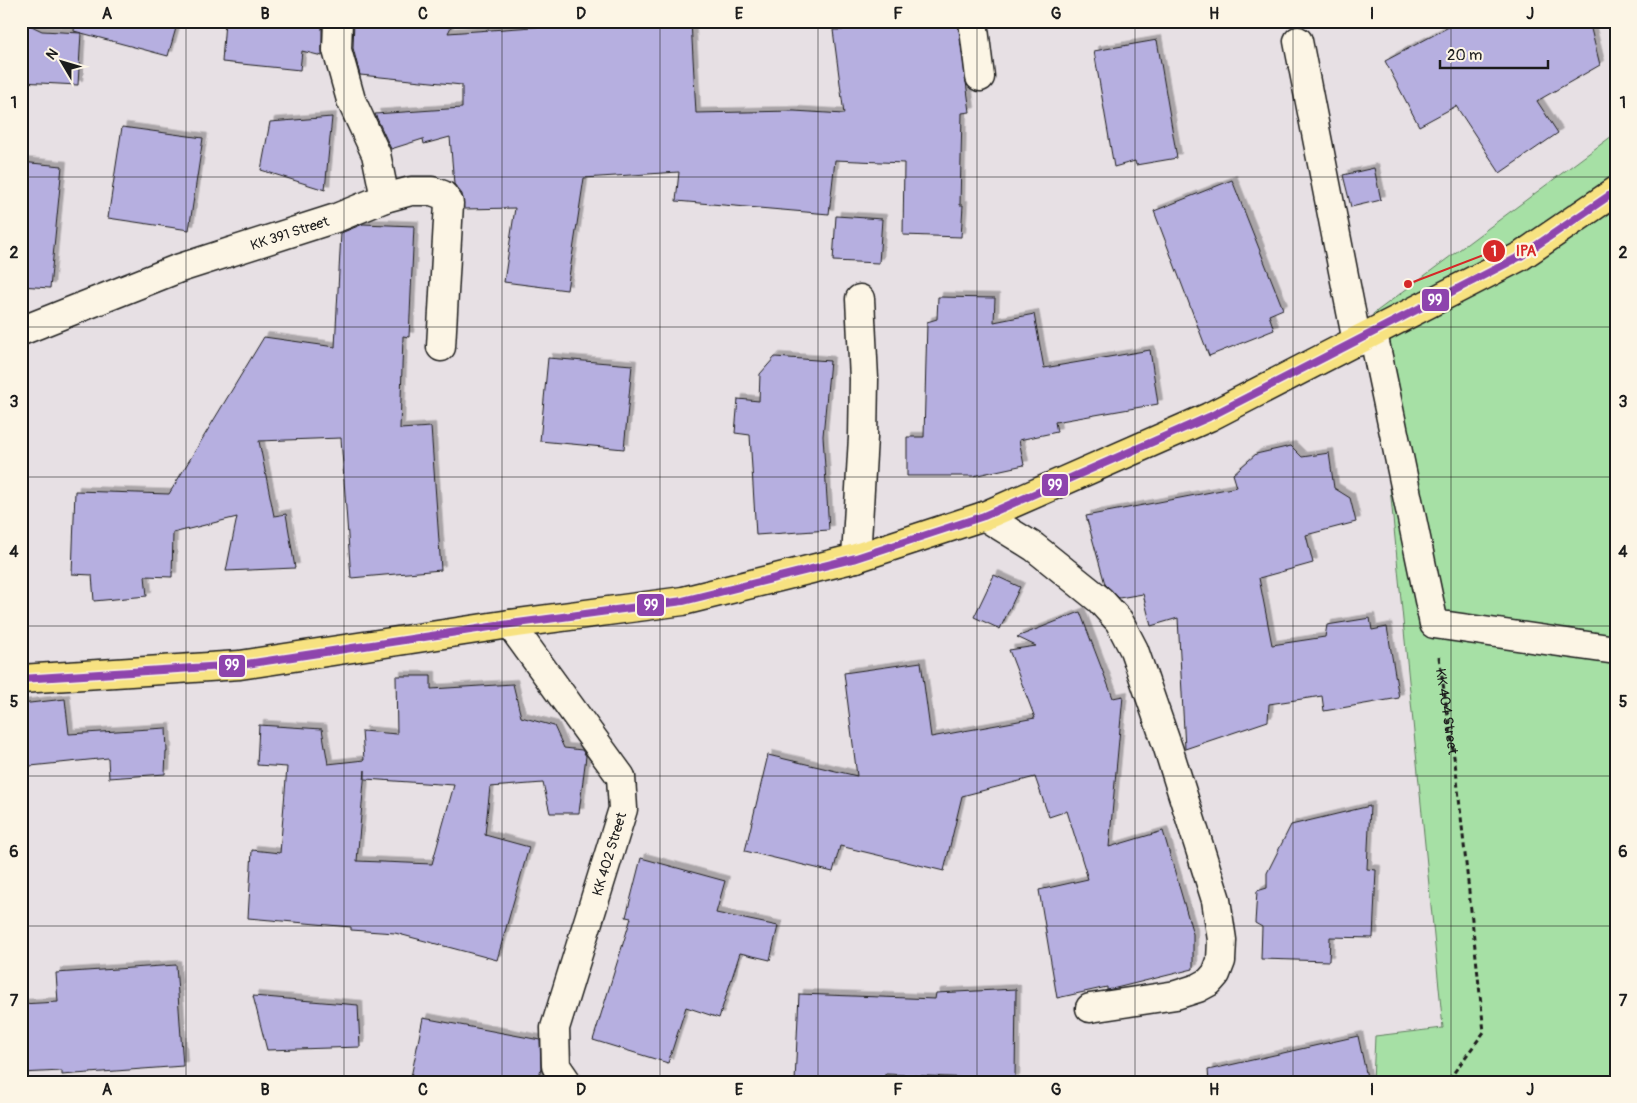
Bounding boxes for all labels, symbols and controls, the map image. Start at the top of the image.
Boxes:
text: A [102,4,113,24]
text: B [260,4,270,24]
text: C [418,4,428,24]
text: D [576,4,586,24]
text: E [735,4,744,24]
text: F [893,4,903,24]
text: G [1051,4,1062,24]
text: H [1209,4,1219,24]
text: I [1370,4,1374,24]
text: J [1526,4,1534,24]
north arrow [38,38,88,88]
scale bar [1440,38,1547,70]
text: N [43,45,62,63]
text: 20 m [1447,46,1482,65]
text: 1 [11,93,17,113]
text: 1 [1620,93,1626,113]
street label: KK 391 Street [248,213,331,254]
callout: IPA [1481,236,1547,266]
text: 1 [1491,242,1497,261]
text: IPA [1516,242,1537,261]
text: 2 [10,243,19,263]
text: 2 [1619,243,1628,263]
line badge: 99 [1421,288,1450,312]
text: 99 [1428,292,1442,309]
text: 3 [10,392,19,412]
text: 3 [1619,392,1628,412]
line badge: 99 [1041,473,1069,497]
text: 99 [1048,477,1062,494]
text: 4 [9,542,19,562]
text: 4 [1618,542,1628,562]
line badge: 99 [636,593,665,617]
text: 99 [644,597,658,614]
line badge: 99 [218,654,246,678]
text: 99 [225,657,239,674]
street label: KK 404 Street [1432,667,1462,756]
text: 5 [10,692,19,712]
text: 5 [1619,692,1628,712]
street label: KK 402 Street [589,810,630,898]
text: 6 [9,842,19,862]
text: 6 [1618,842,1628,862]
text: 7 [10,991,19,1011]
text: 7 [1619,991,1628,1011]
text: A [102,1080,113,1100]
text: B [260,1080,270,1100]
text: C [418,1080,428,1100]
text: D [576,1080,586,1100]
text: E [735,1080,744,1100]
text: F [893,1080,903,1100]
text: G [1051,1080,1062,1100]
text: H [1209,1080,1219,1100]
text: I [1370,1080,1374,1100]
text: J [1526,1080,1534,1100]

